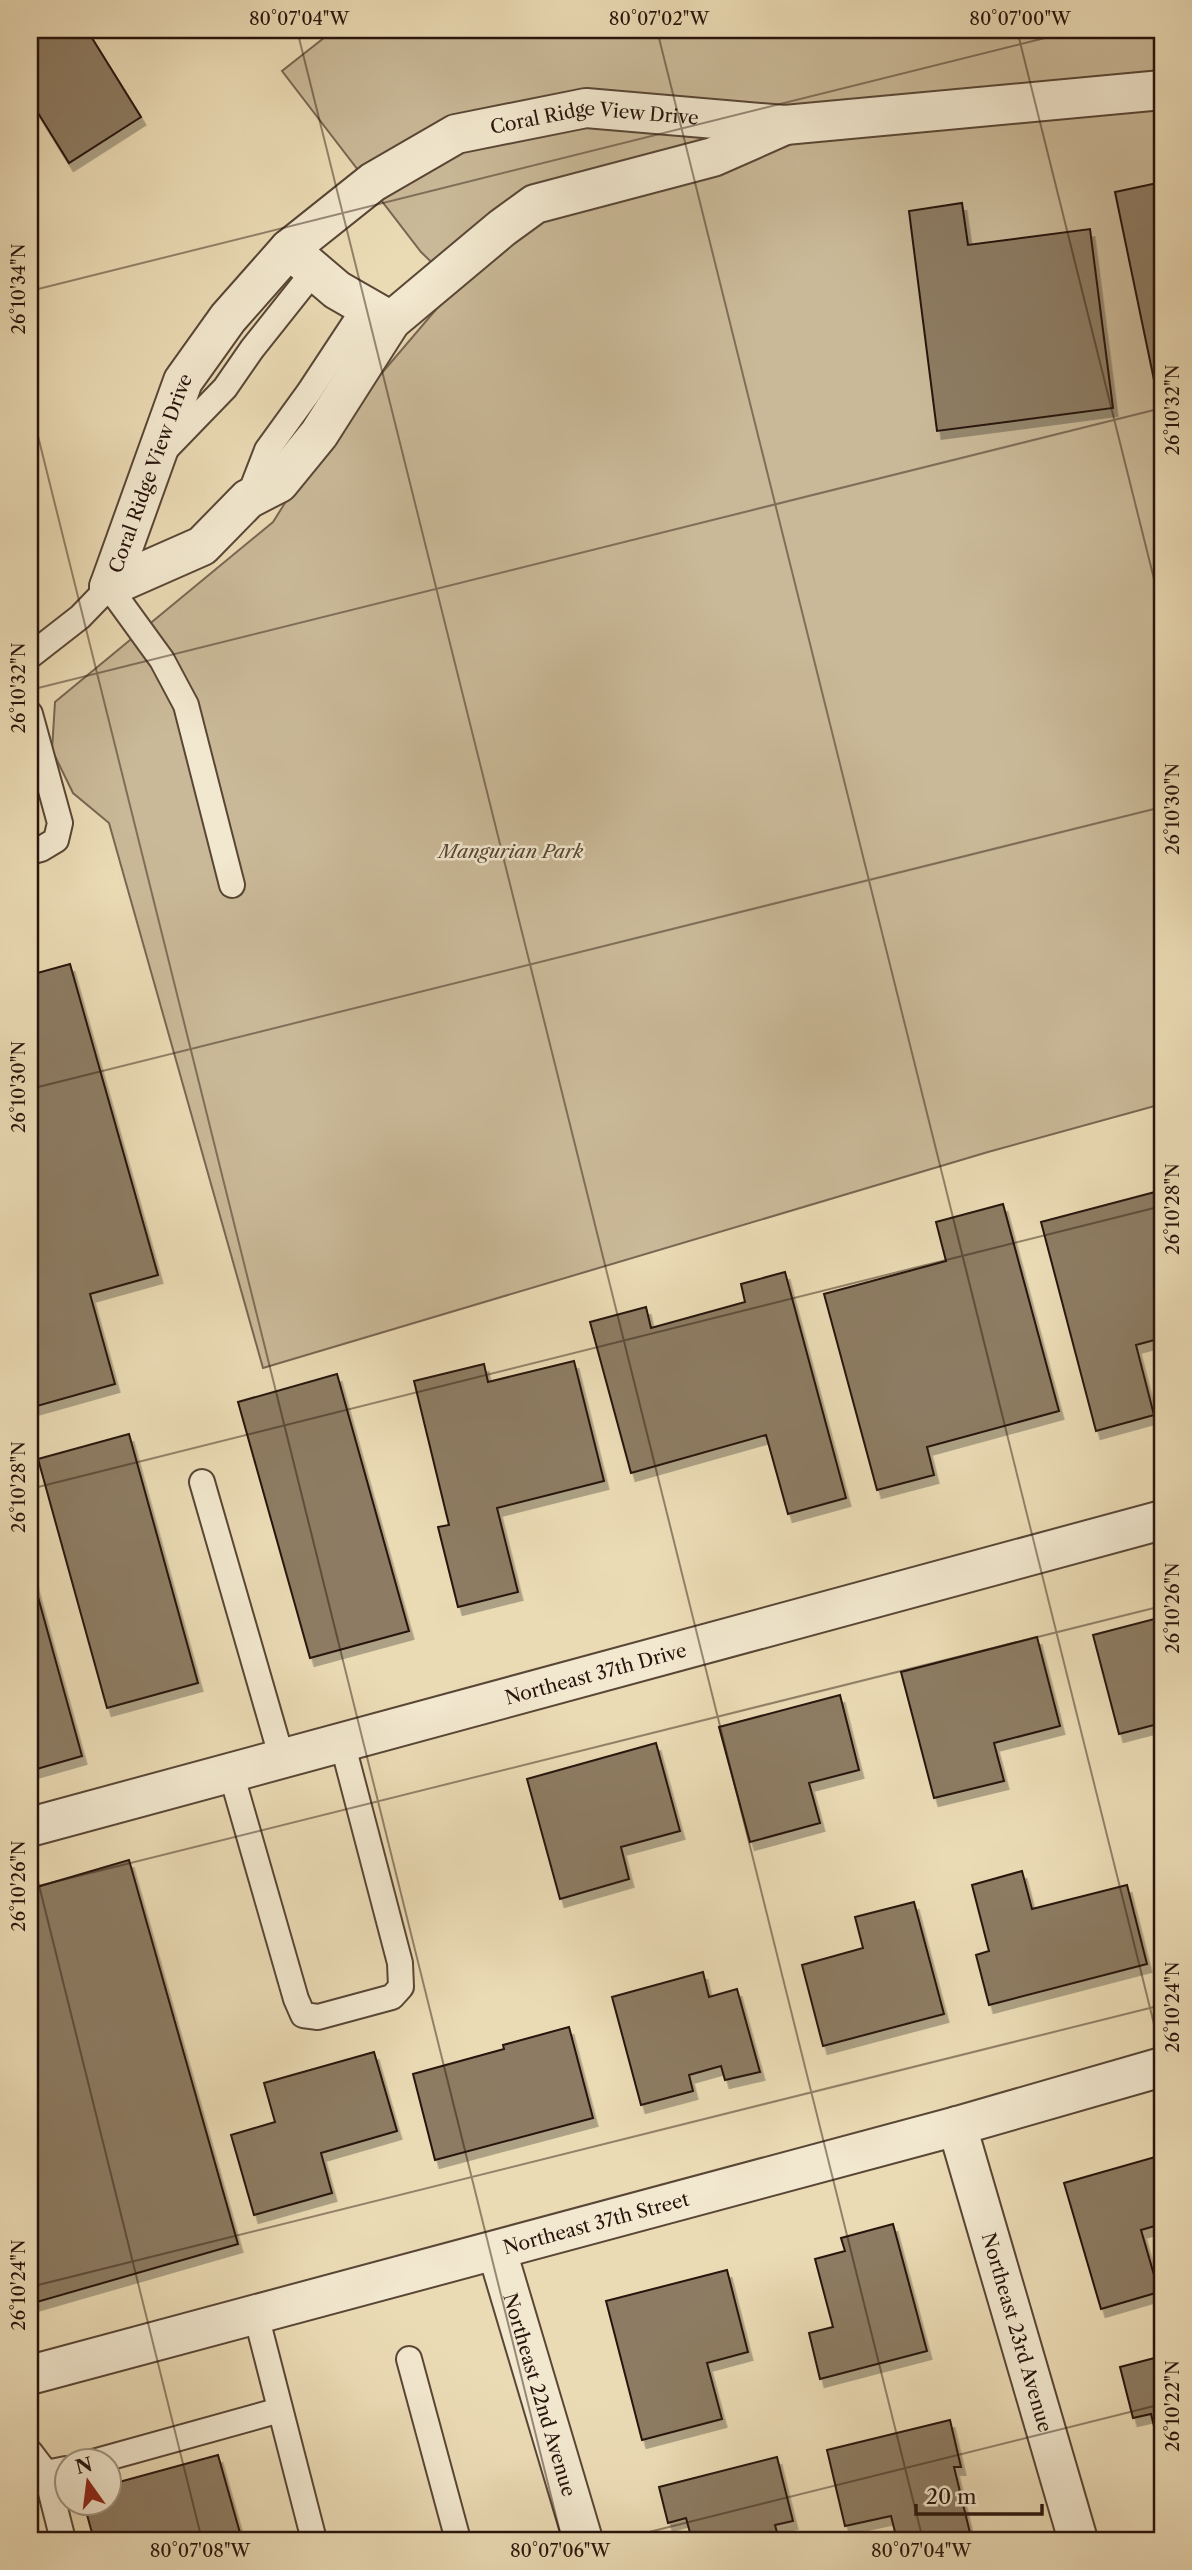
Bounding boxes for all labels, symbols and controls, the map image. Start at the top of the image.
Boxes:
text: 80°07'04"W [249,8,350,30]
text: 80°07'02"W [609,8,710,30]
text: 80°07'00"W [969,8,1072,30]
street label: Coral Ridge View Drive [488,96,700,138]
text: 26°10'34"N [8,243,30,335]
text: 26°10'32"N [1162,364,1184,456]
street label: Coral Ridge View Drive [103,368,197,576]
text: 26°10'32"N [8,642,30,734]
text: 26°10'30"N [1162,763,1184,855]
park label: Mangurian Park [437,840,583,863]
text: 26°10'30"N [8,1041,30,1133]
text: 26°10'28"N [1162,1163,1184,1255]
text: 26°10'28"N [8,1441,30,1533]
text: 26°10'26"N [1162,1562,1184,1654]
street label: Northeast 37th Drive [502,1638,689,1709]
text: 26°10'26"N [8,1840,30,1932]
text: 26°10'24"N [1162,1961,1184,2053]
street label: Northeast 37th Street [500,2187,692,2259]
street label: Northeast 23rd Avenue [977,2230,1057,2435]
text: 26°10'24"N [8,2239,30,2331]
street label: Northeast 22nd Avenue [499,2290,581,2499]
text: 26°10'22"N [1162,2360,1184,2452]
north arrow [52,2448,122,2518]
text: N [73,2453,95,2479]
scale bar [916,2472,1042,2516]
text: 20 m [926,2484,977,2509]
text: 80°07'08"W [150,2540,252,2562]
text: 80°07'06"W [510,2540,611,2562]
text: 80°07'04"W [871,2540,972,2562]

